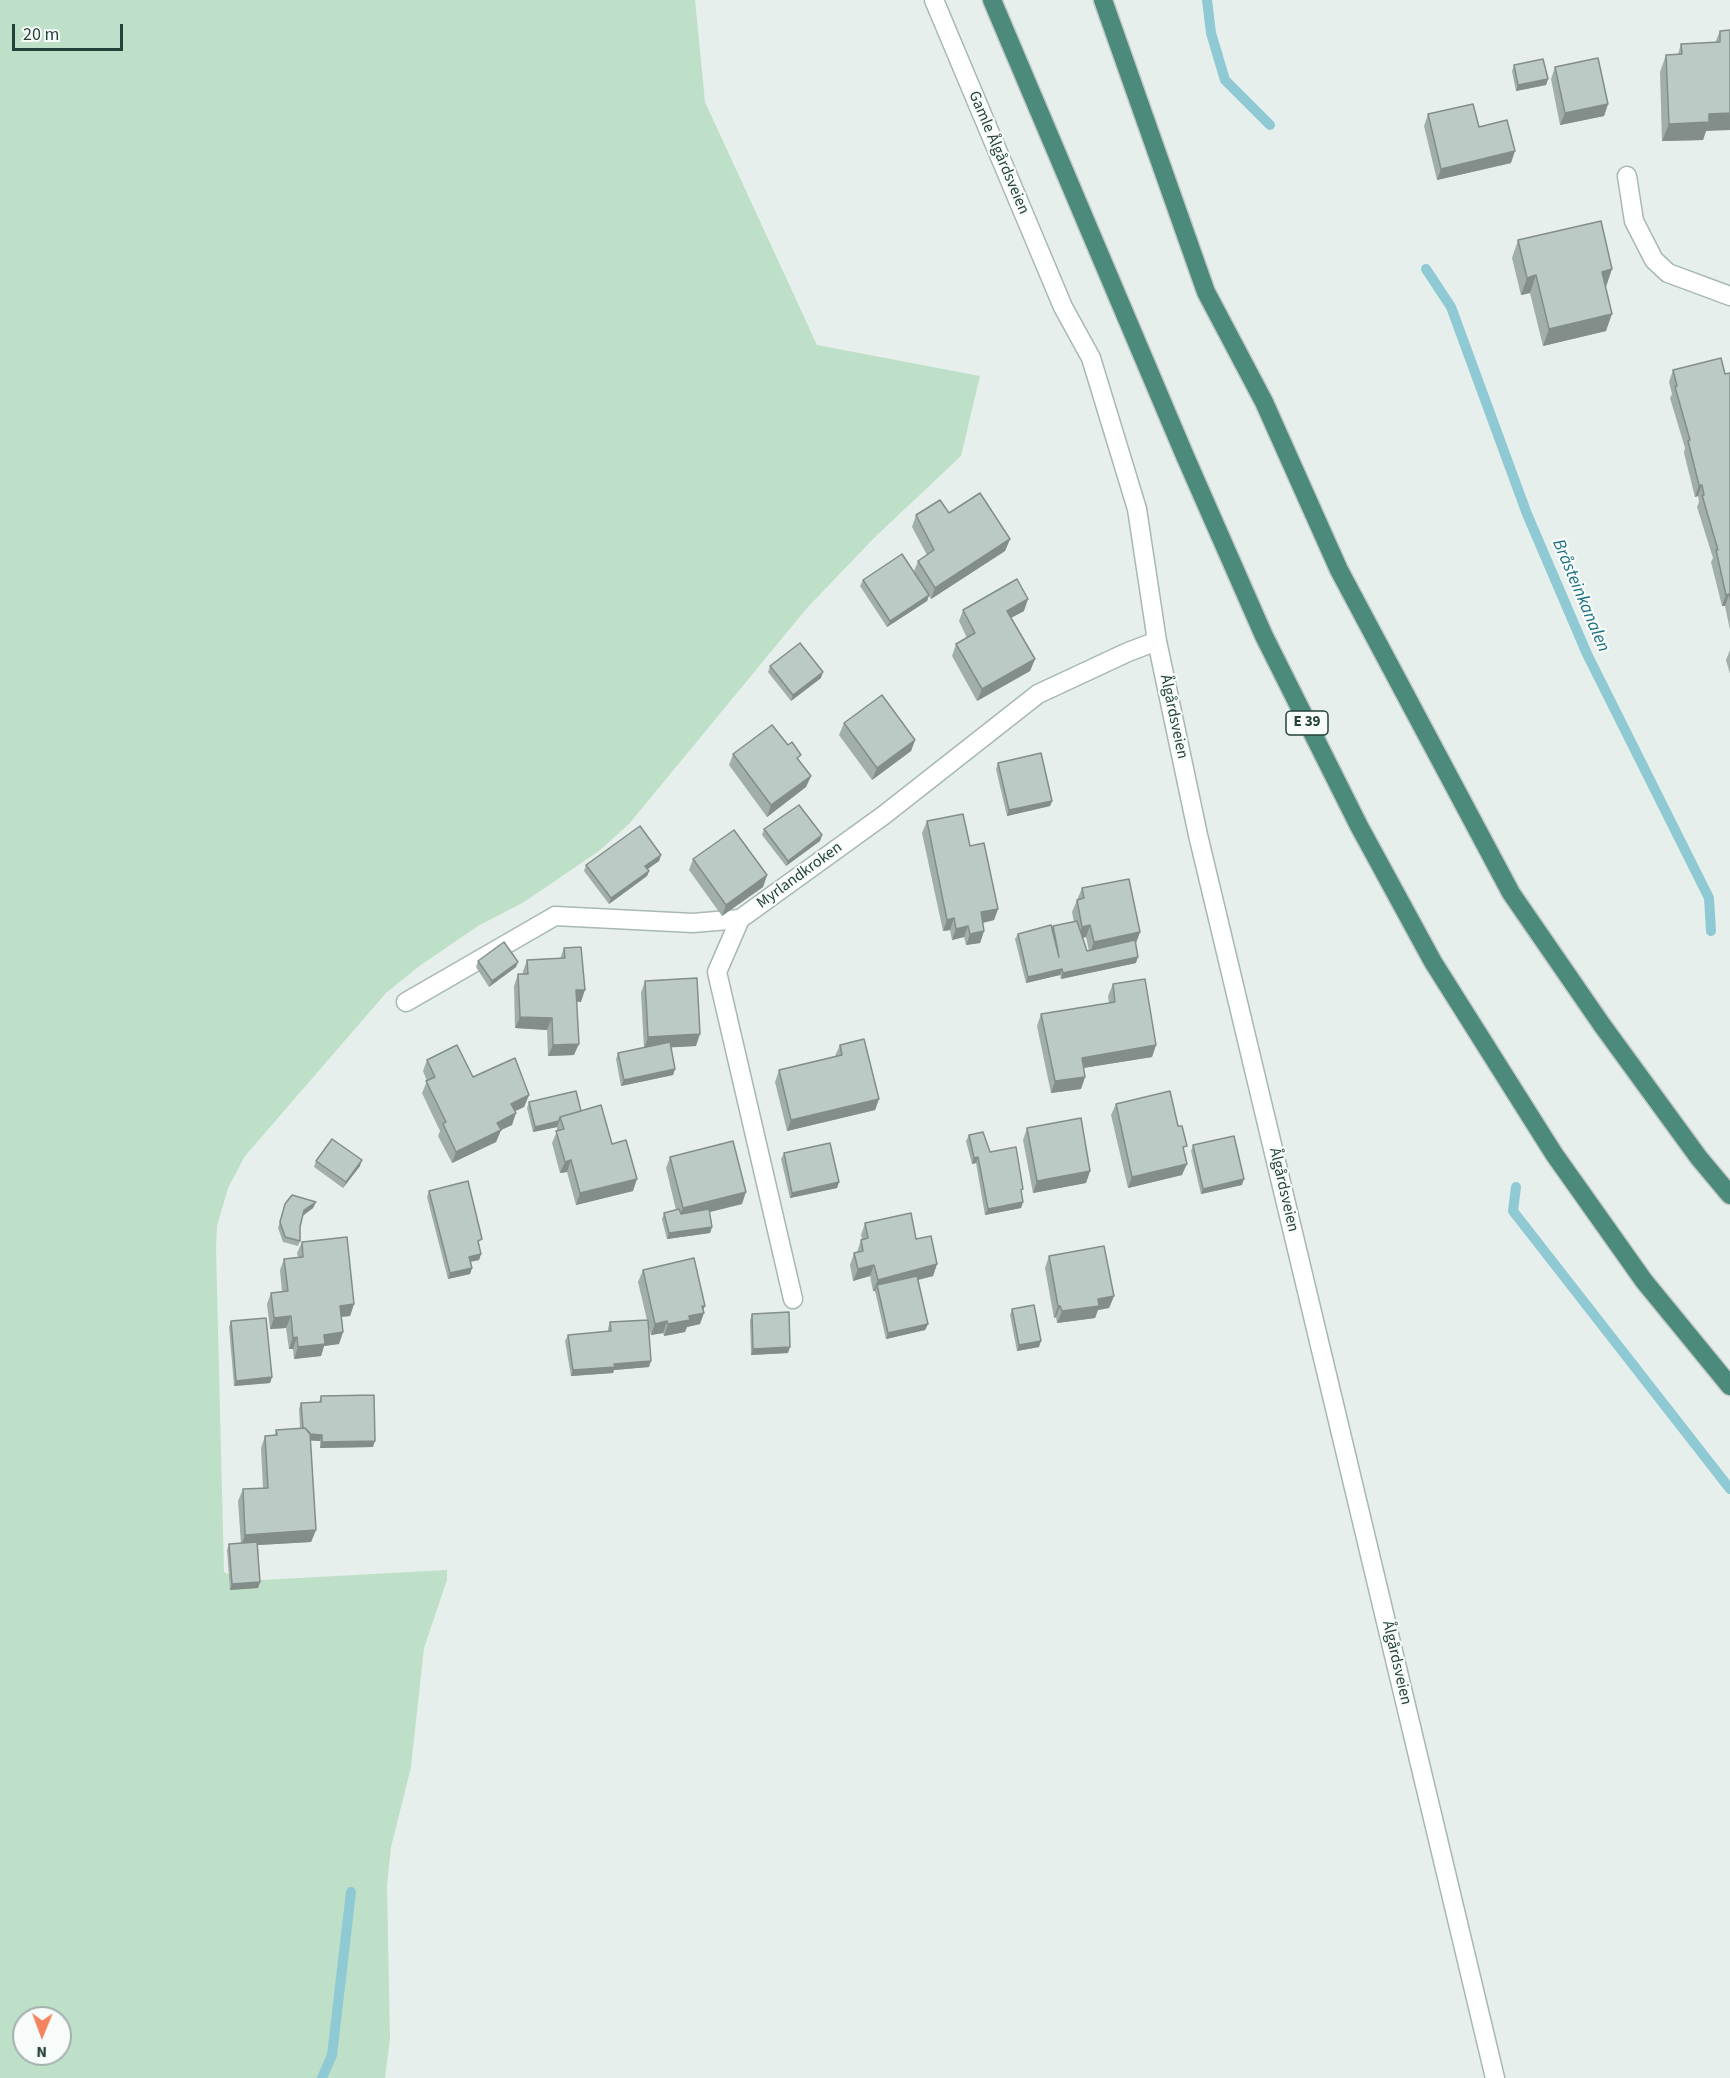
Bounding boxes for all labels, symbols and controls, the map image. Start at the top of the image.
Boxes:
scale bar [15,12,126,50]
text: 20 m [23,22,59,47]
street label: Gamle Ålgårdsveien [963,88,1033,218]
water label: Bråsteinkanalen [1546,536,1614,656]
street label: Ålgårdsveien [1155,673,1191,761]
road number: E 39 [1286,711,1328,735]
street label: Myrlandkroken [754,839,846,913]
street label: Ålgårdsveien [1264,1146,1302,1234]
street label: Ålgårdsveien [1377,1619,1415,1707]
north arrow [12,2006,72,2066]
text: N [36,2041,47,2063]

